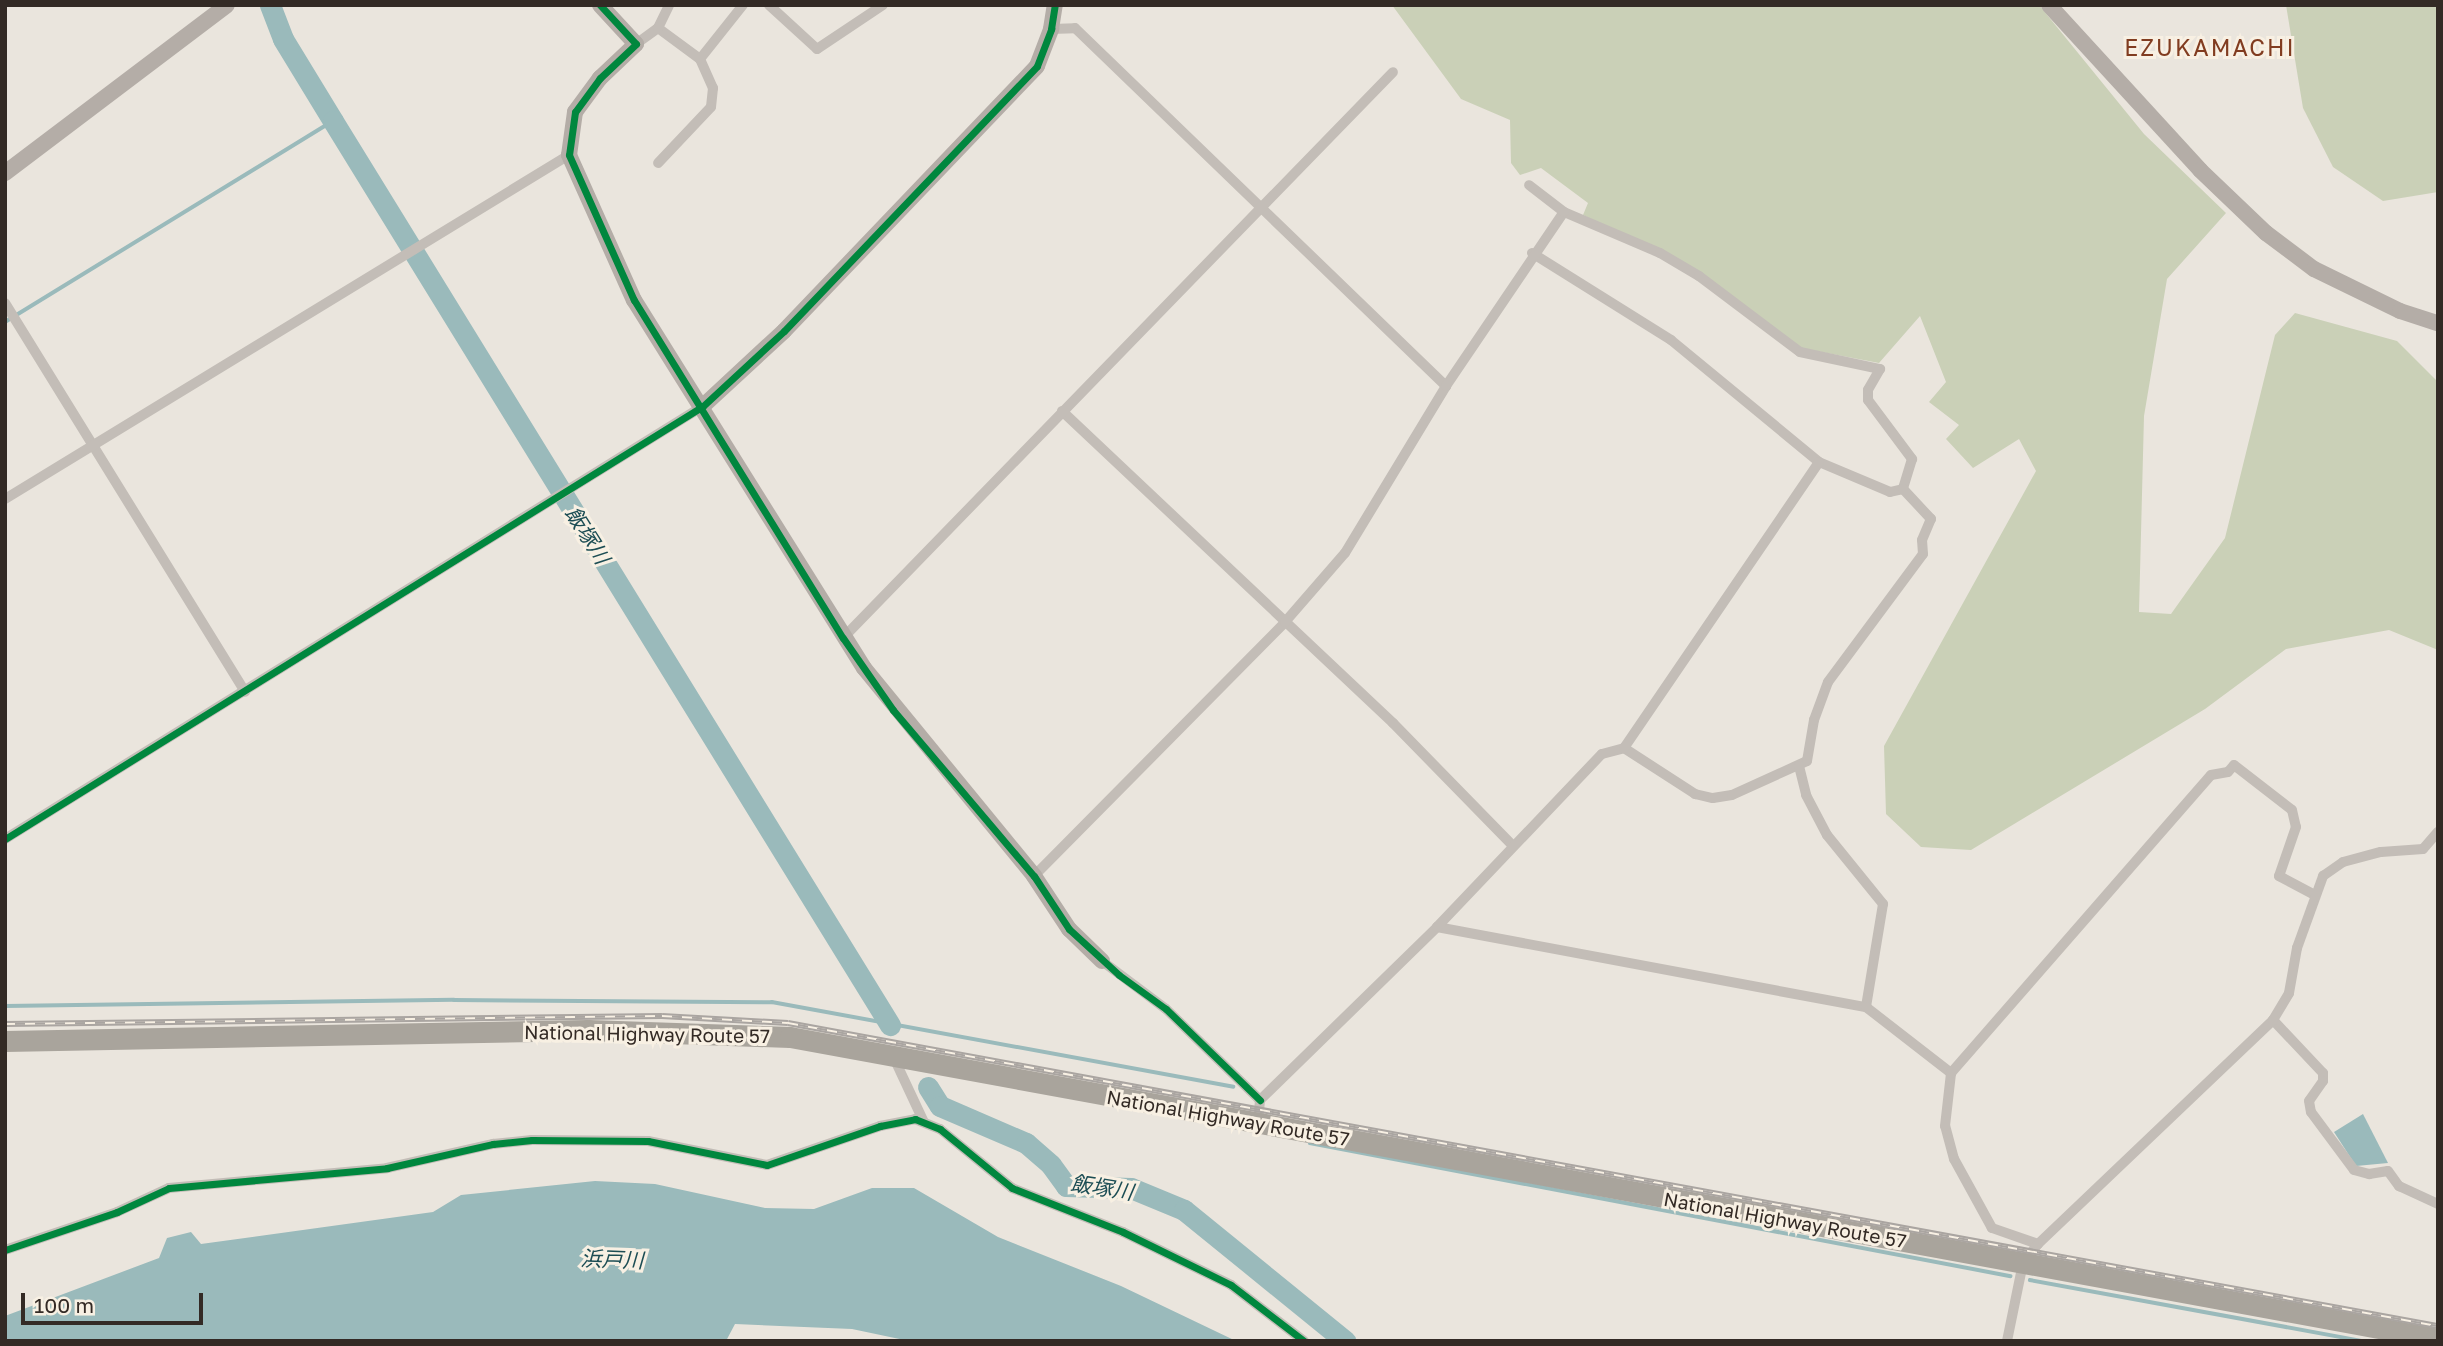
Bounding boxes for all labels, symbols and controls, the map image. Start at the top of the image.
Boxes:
district label: EZUKAMACHI [2126,33,2294,61]
water label: 飯塚川 [561,502,615,568]
street label: National Highway Route 57 [524,1020,770,1048]
street label: National Highway Route 57 [1105,1085,1351,1151]
water label: 飯塚川 [1069,1170,1135,1204]
street label: National Highway Route 57 [1662,1187,1908,1253]
water label: 浜戸川 [580,1245,644,1273]
scale bar [24,1280,206,1324]
text: 100 m [34,1292,94,1318]

